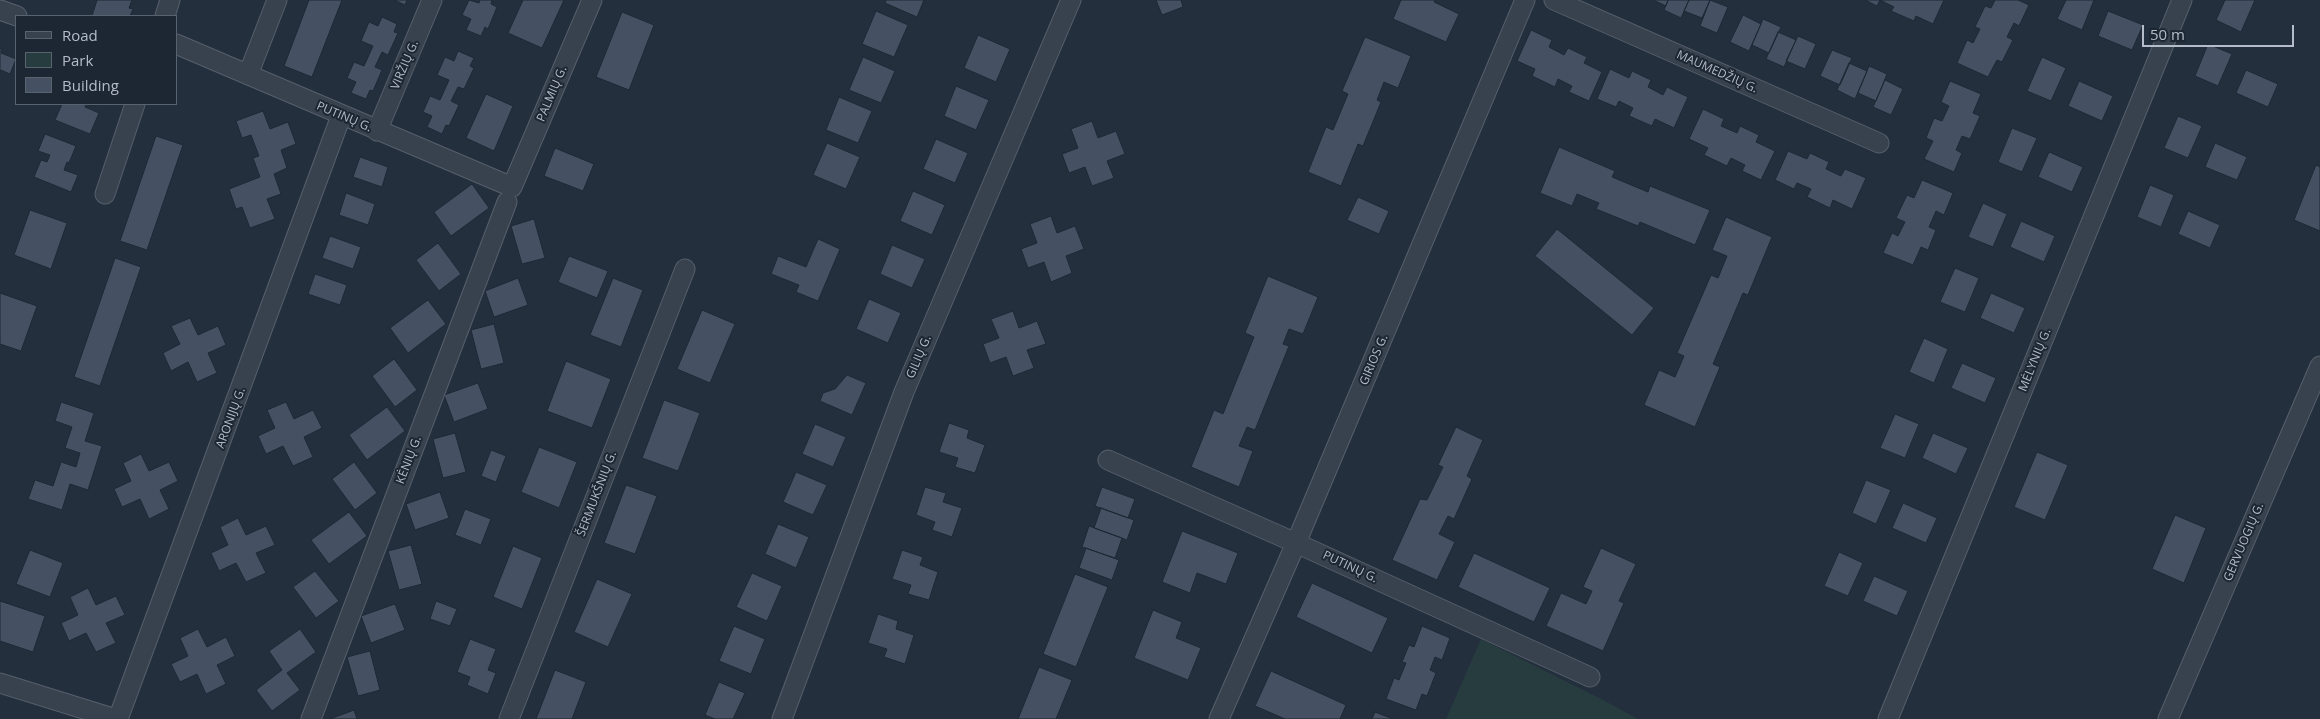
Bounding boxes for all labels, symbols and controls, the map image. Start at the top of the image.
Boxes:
legend [15,15,178,105]
scale bar [2145,15,2298,47]
text: 50 m [2150,24,2185,44]
text: Road [62,25,98,45]
street label: VIRŽIŲ G. [388,38,422,92]
street label: MAUMEDŽIŲ G. [1674,48,1760,96]
text: Park [62,50,93,70]
street label: PALMIŲ G. [534,64,570,124]
text: Building [62,75,119,95]
street label: PUTINŲ G. [314,99,374,135]
street label: MĖLYNIŲ G. [2016,326,2054,394]
street label: GIRIOS G. [1357,332,1391,388]
street label: GILIŲ G. [903,333,935,381]
street label: ARONIJŲ G. [213,386,249,450]
street label: KĖNIŲ G. [393,434,425,486]
street label: ŠERMUKŠNIŲ G. [574,449,620,539]
street label: GERVUOGIŲ G. [2221,501,2267,583]
street label: PUTINŲ G. [1320,548,1380,586]

